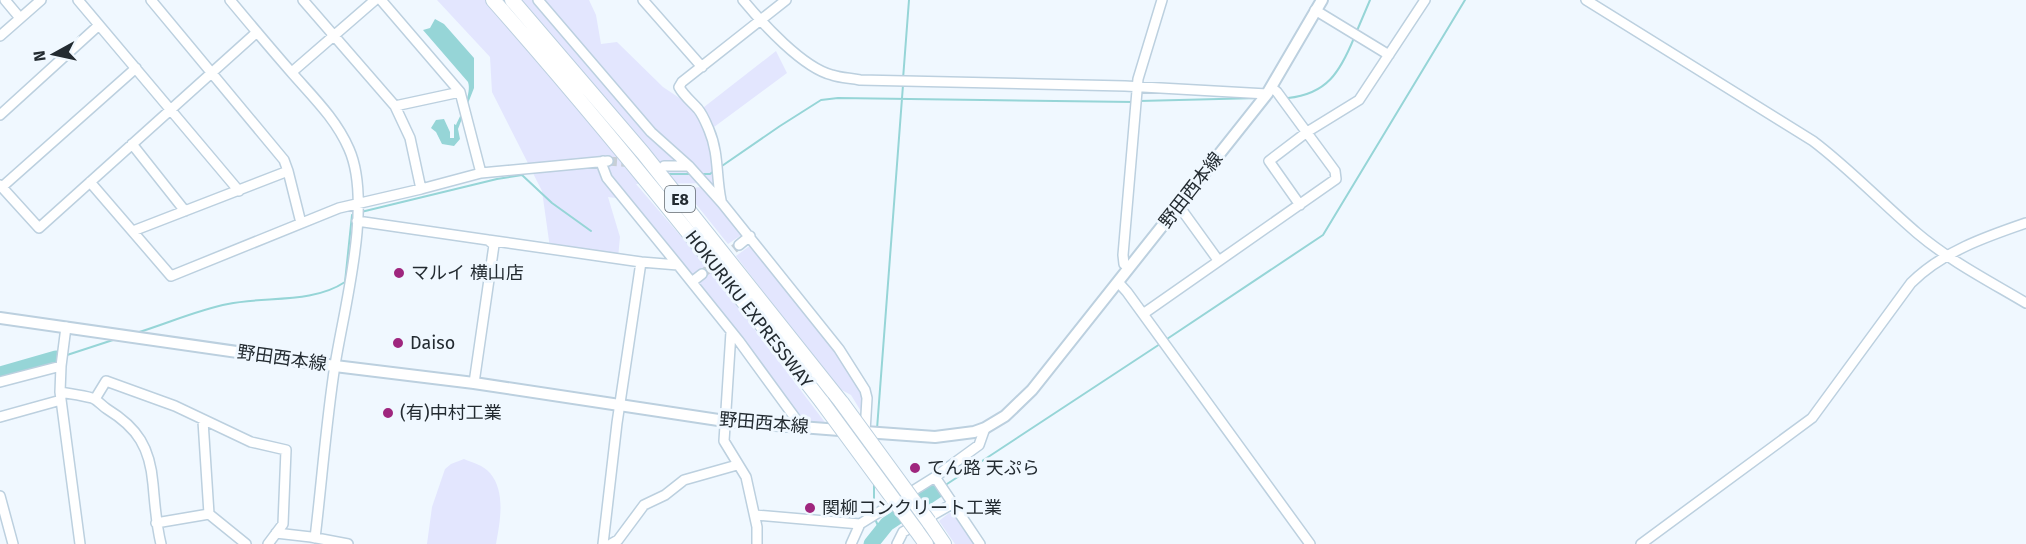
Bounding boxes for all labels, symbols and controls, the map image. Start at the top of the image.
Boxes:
north arrow [24,24,84,84]
text: N [29,49,50,63]
street label: 野田西本線 [1155,148,1227,232]
road number: E8 [665,186,695,212]
street label: HOKURIKU EXPRESSWAY [681,226,817,392]
place label: マルイ 横山店 [411,262,524,284]
marker: マルイ 横山店 [392,266,406,280]
place label: Daiso [410,332,455,354]
marker: Daiso [391,336,405,350]
street label: 野田西本線 [236,341,328,375]
place label: (有)中村工業 [400,402,502,424]
marker: (有)中村工業 [381,406,395,420]
street label: 野田西本線 [718,408,810,438]
place label: てん路 天ぷら [927,457,1040,479]
marker: てん路 天ぷら [908,461,922,475]
place label: 関柳コンクリート工業 [822,497,1002,519]
marker: 関柳コンクリート工業 [803,501,817,515]

